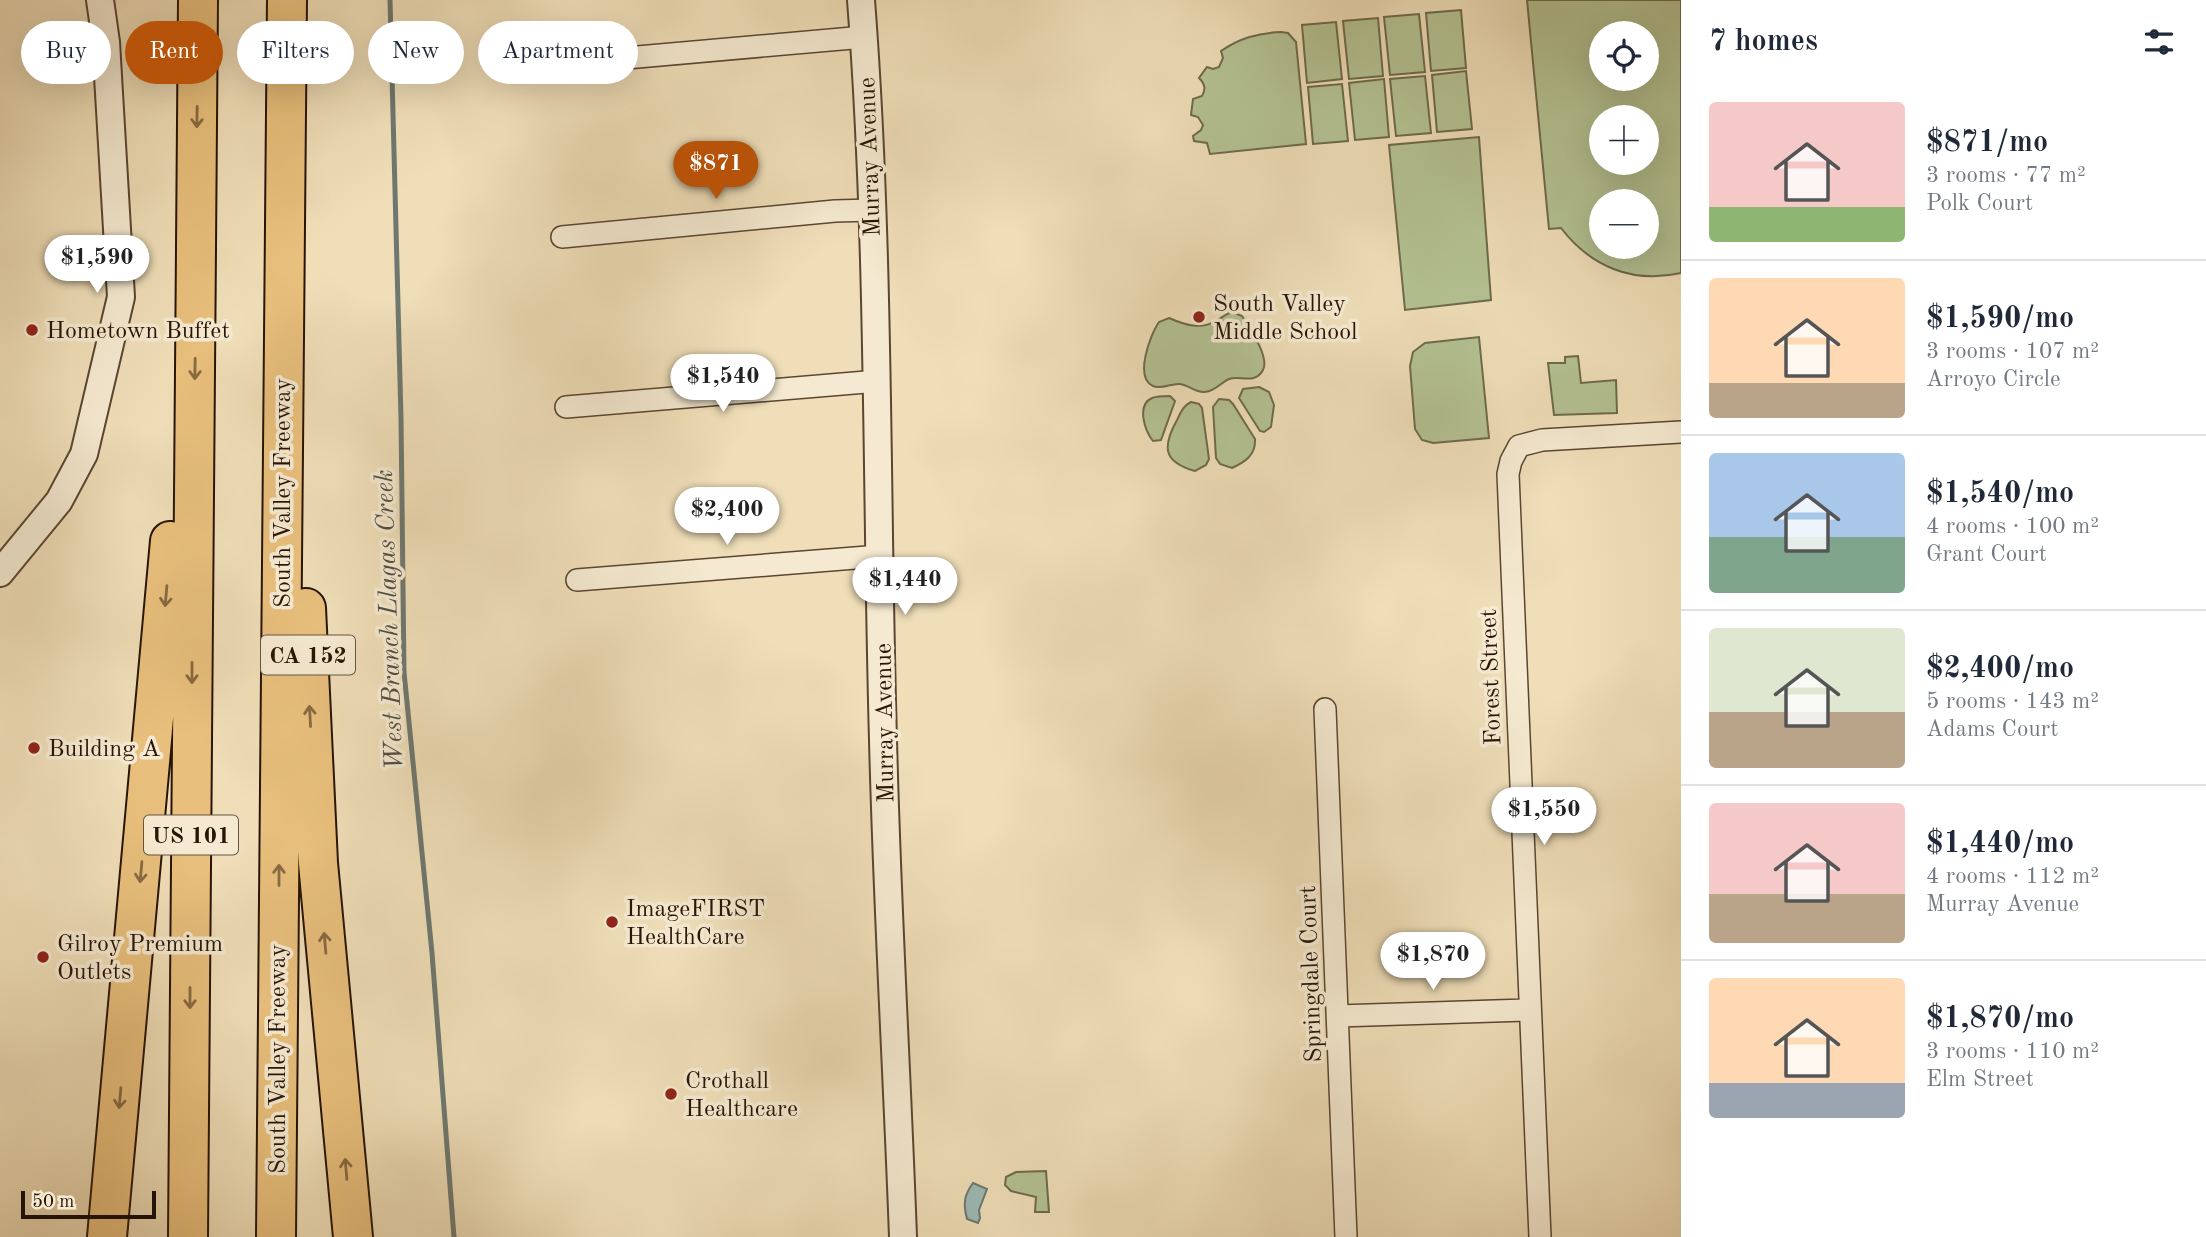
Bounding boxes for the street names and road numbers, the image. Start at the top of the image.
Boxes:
street label: Murray Avenue [856,77,886,237]
street label: South Valley Freeway [272,378,296,608]
street label: Forest Street [1478,608,1506,746]
road number: CA 152 [261,636,355,674]
street label: Murray Avenue [873,643,899,803]
road number: US 101 [144,816,238,855]
street label: Springdale Court [1297,885,1327,1063]
street label: South Valley Freeway [267,944,291,1174]

